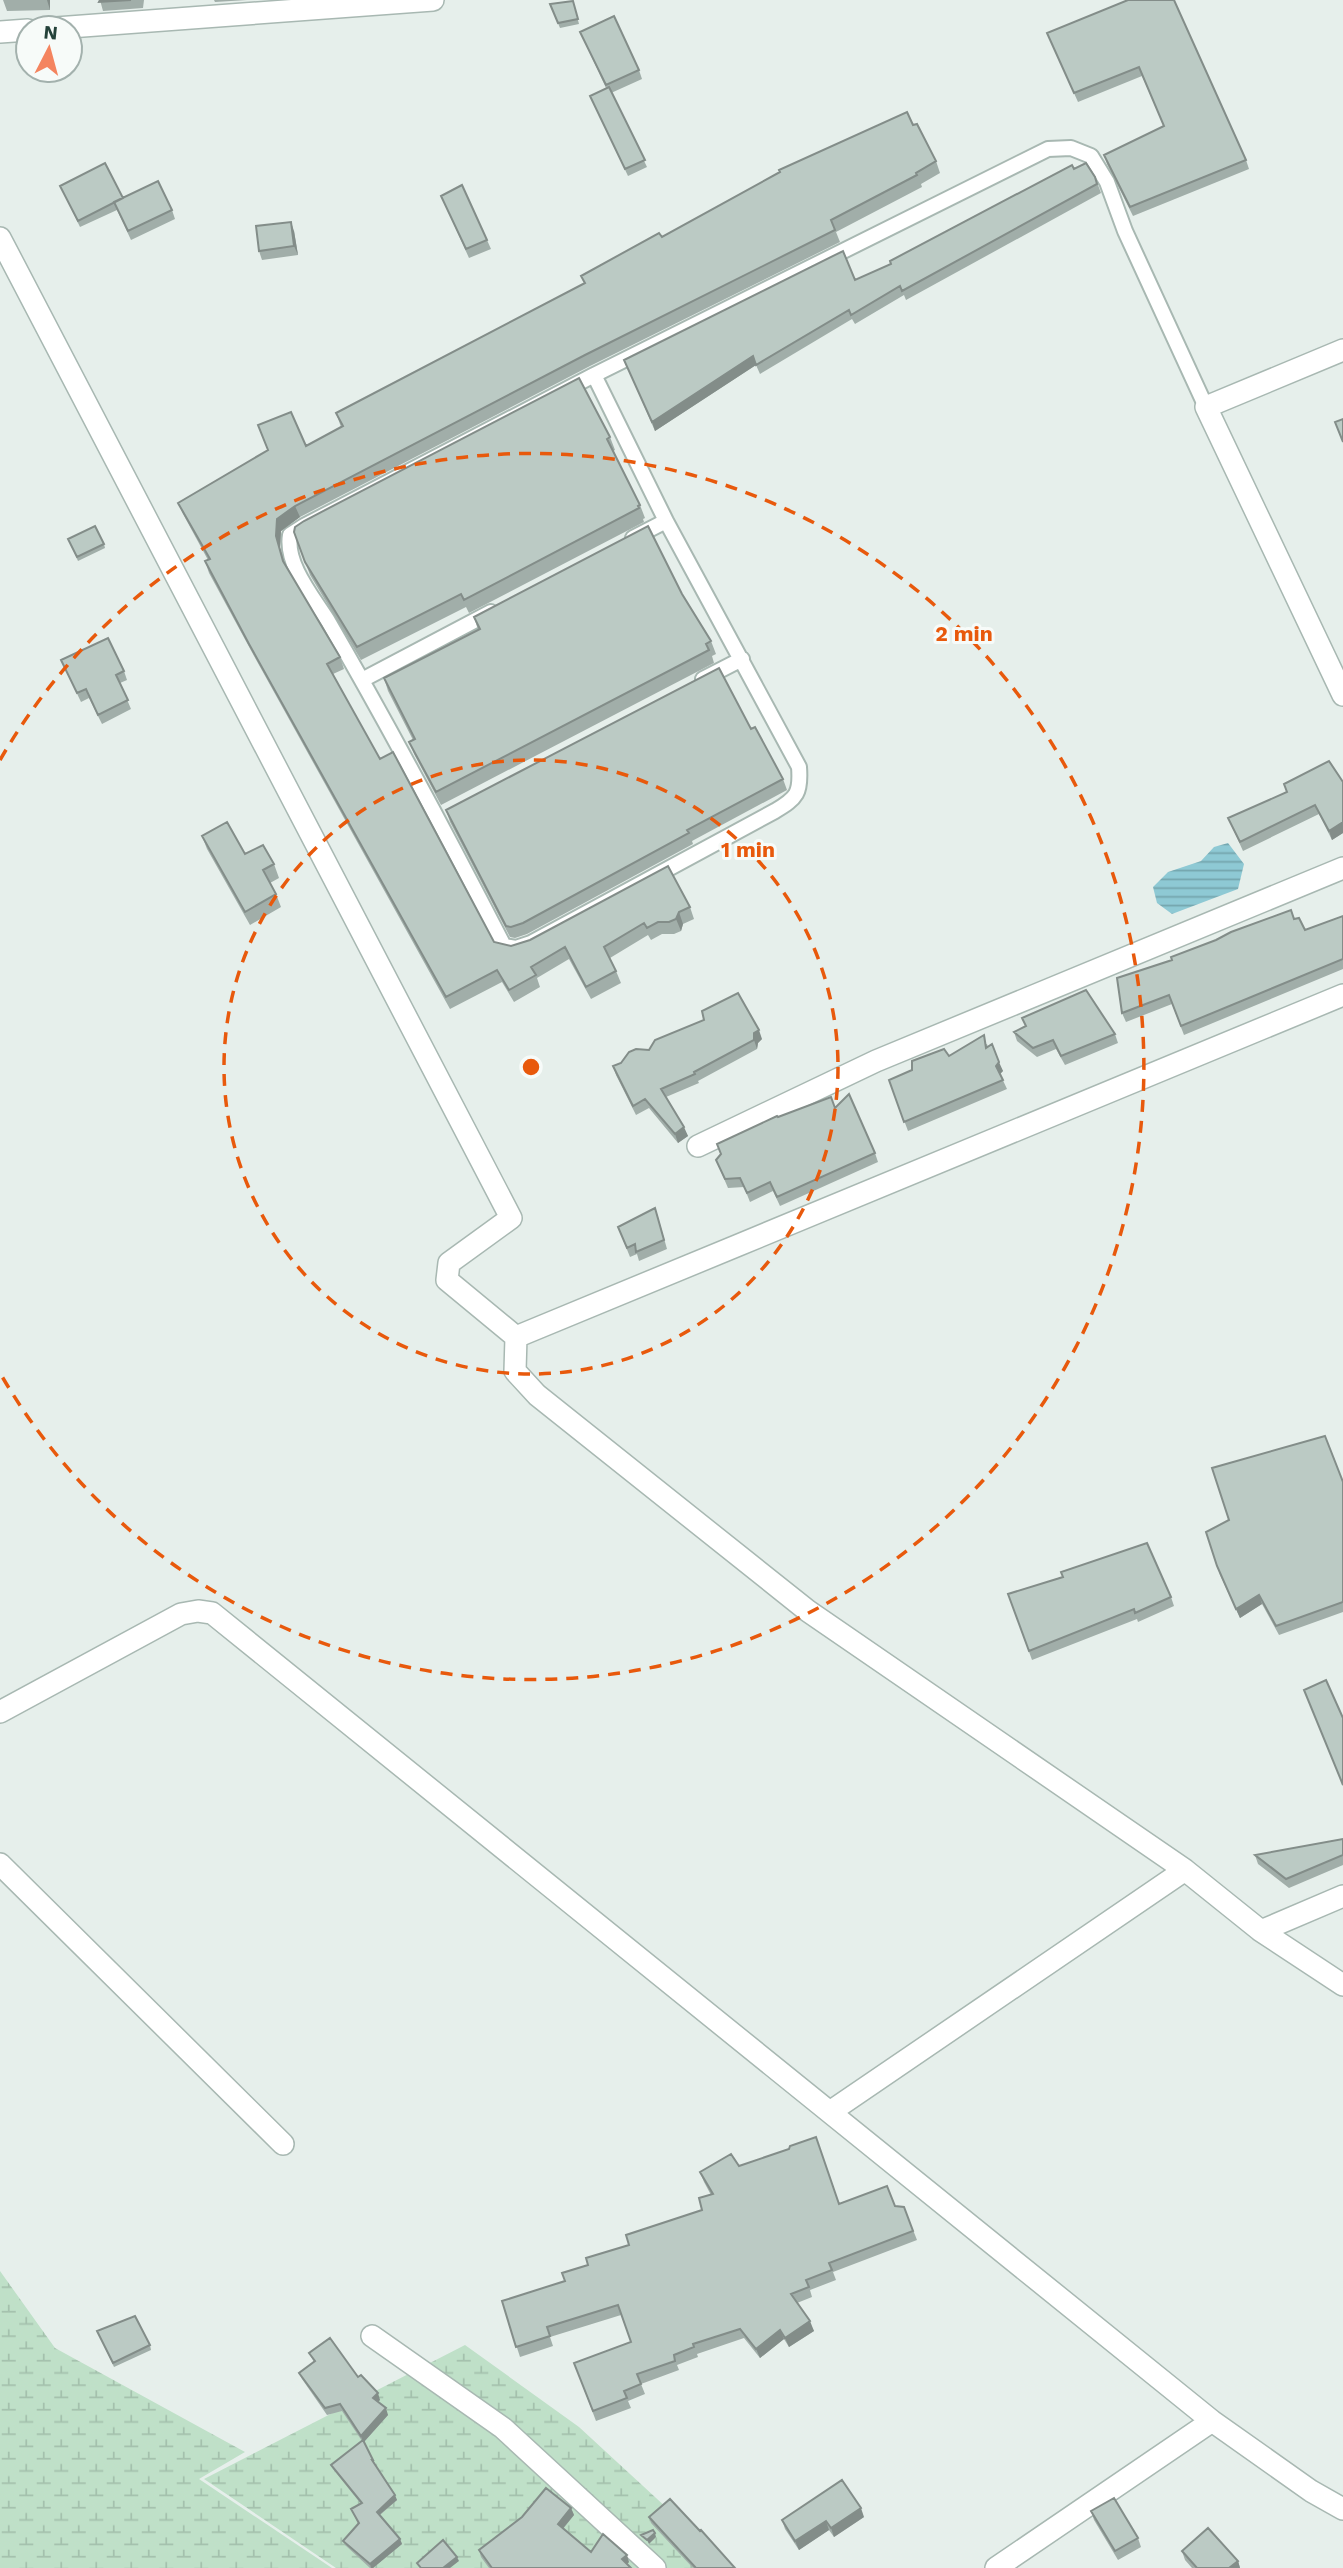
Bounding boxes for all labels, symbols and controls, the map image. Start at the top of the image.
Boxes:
north arrow [14,14,84,84]
text: N [43,20,59,45]
text: 2 min [935,621,993,646]
text: 1 min [721,837,775,862]
centre of rings [519,1055,543,1079]

